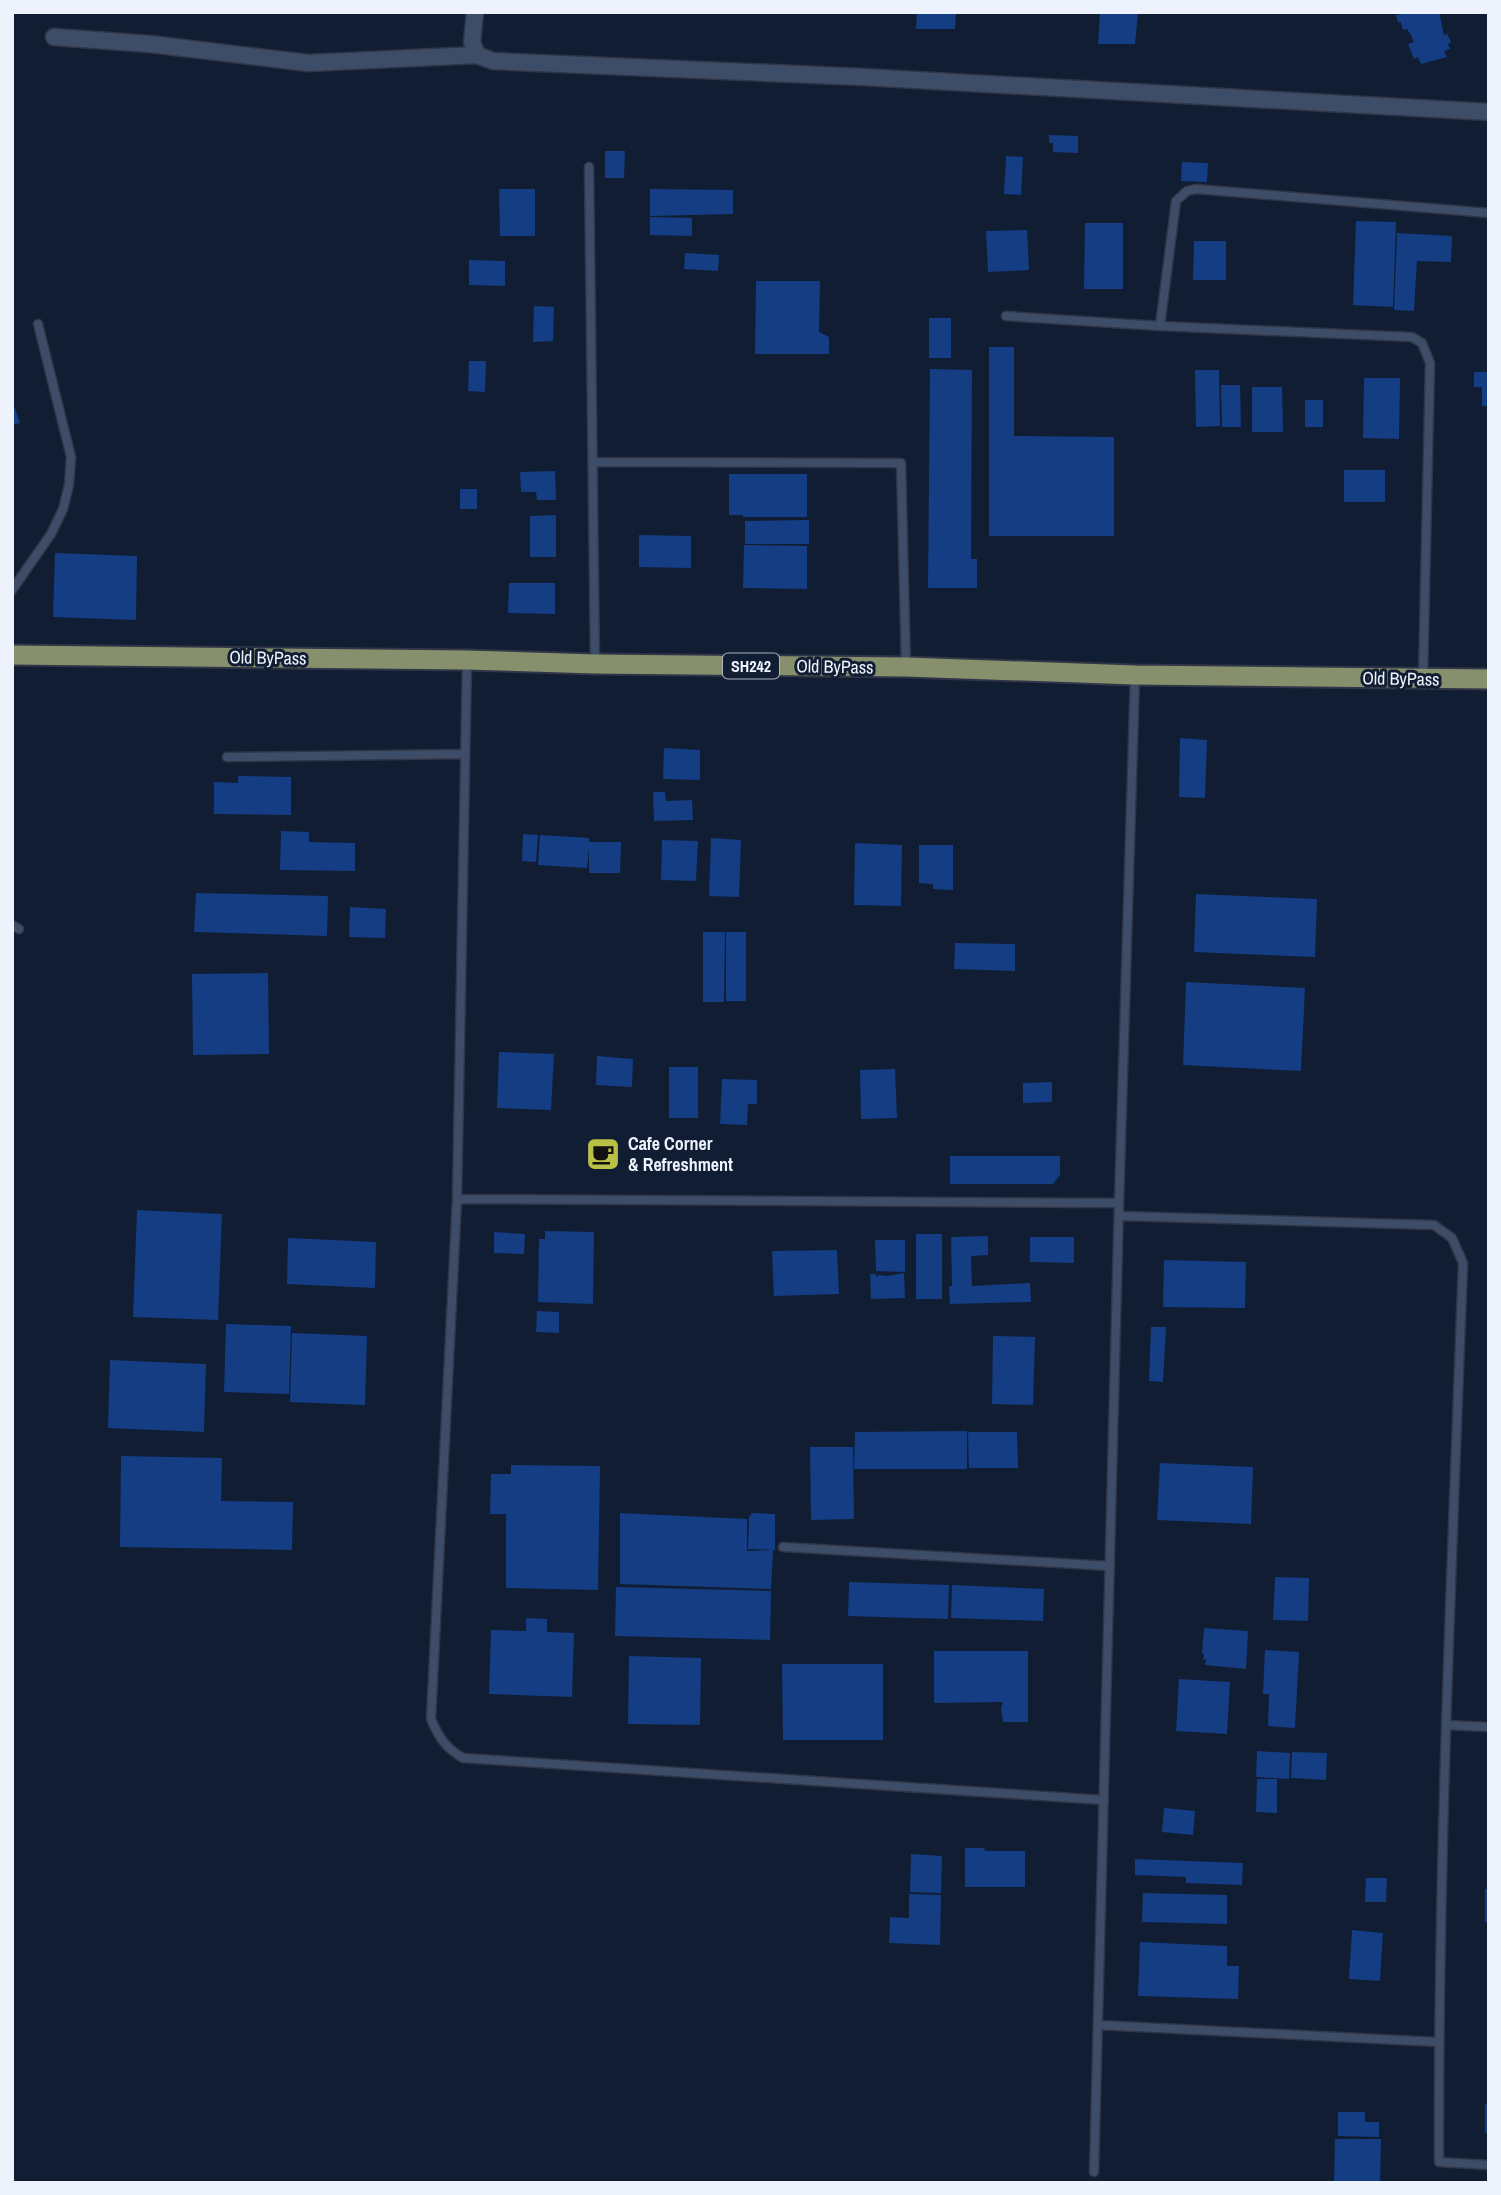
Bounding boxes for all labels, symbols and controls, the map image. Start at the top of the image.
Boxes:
street label: Old ByPass [229,644,307,671]
road number: SH242 [723,653,779,678]
street label: Old ByPass [796,653,874,680]
street label: Old ByPass [1362,665,1440,692]
place label: Cafe Corner & Refreshment [628,1131,733,1177]
cafe icon: Cafe Corner & Refreshment [584,1135,622,1173]

